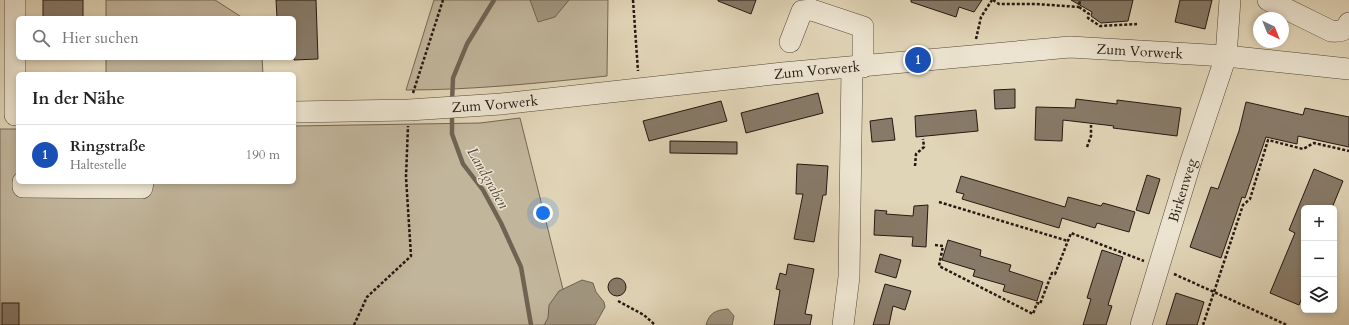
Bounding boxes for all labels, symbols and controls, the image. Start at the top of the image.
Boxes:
north arrow [1253,12,1289,48]
search box [16,16,296,60]
icon: search [30,27,52,49]
text: Hier suchen [62,28,139,48]
street label: Zum Vorwerk [1096,39,1184,63]
pin: 1 [905,45,931,75]
street label: Zum Vorwerk [773,57,861,83]
text: In der Nähe [32,87,125,110]
street label: Zum Vorwerk [451,90,539,117]
text: Ringstraße [70,136,146,156]
water label: Landgraben [462,144,514,213]
text: 1 [42,146,48,164]
text: 190 m [246,146,280,164]
text: Haltestelle [70,156,127,174]
street label: Birkenweg [1163,156,1201,224]
your location [533,203,553,223]
map controls [1301,205,1337,313]
button: + [1301,205,1337,241]
button: − [1301,241,1337,277]
button: layers [1301,277,1337,313]

